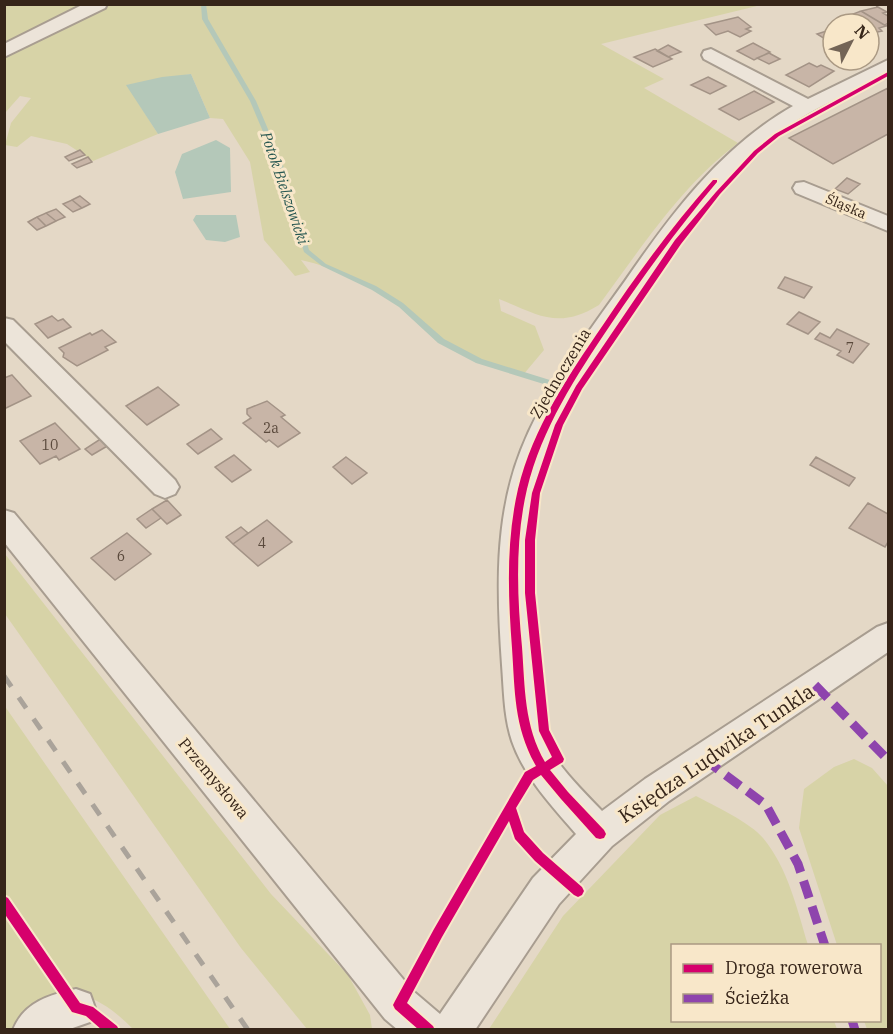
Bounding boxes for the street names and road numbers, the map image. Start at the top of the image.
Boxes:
street label: Śląska [823,188,870,223]
street label: Zjednoczenia [525,324,595,422]
street label: Księdza Ludwika Tunkla [613,677,819,829]
street label: Przemysłowa [174,733,254,823]

